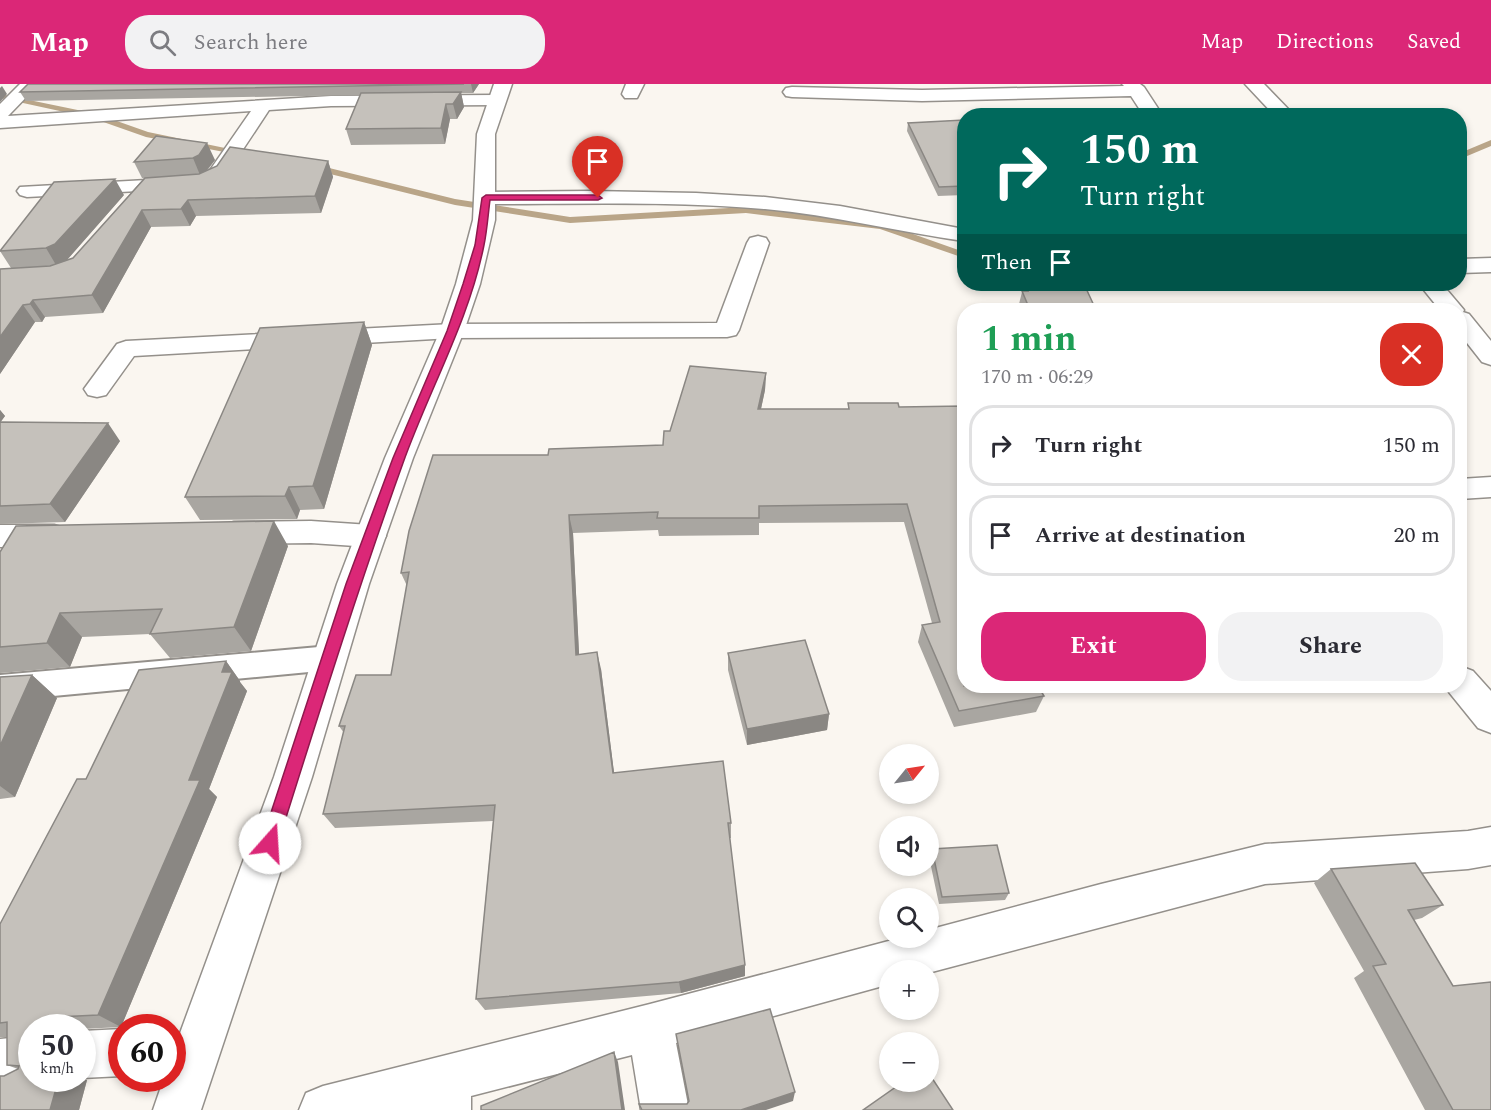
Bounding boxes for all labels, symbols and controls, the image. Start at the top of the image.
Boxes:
search box [125,15,545,69]
text: Map [30,21,89,64]
icon: search [146,26,179,59]
text: Search here [194,26,308,59]
text: Map [1201,26,1243,58]
text: Directions [1276,26,1374,58]
text: Saved [1407,26,1461,58]
text: 150 m [1080,119,1199,182]
icon: right [981,132,1059,210]
pin [572,136,623,198]
icon: arrive [581,145,614,178]
text: Turn right [1080,176,1205,218]
text: Then [981,246,1032,279]
icon: arrive [1044,246,1077,279]
text: 1 min [981,312,1077,367]
button: close [1380,323,1443,386]
text: 170 m · 06:29 [981,362,1093,392]
icon: right [984,429,1017,462]
text: Turn right [1035,429,1142,462]
text: 150 m [1383,429,1440,462]
icon: arrive [984,519,1017,552]
text: Arrive at destination [1035,519,1246,552]
text: 20 m [1394,519,1440,552]
button: Exit [981,612,1206,681]
button: Share [1218,612,1443,681]
north arrow [879,744,939,804]
map controls [879,744,939,1092]
position arrow [238,811,302,875]
button: sound [879,816,939,876]
button: search [879,888,939,948]
button: + [879,960,939,1020]
speed limit sign: 60 [108,1014,186,1092]
text: 50 [40,1023,74,1069]
button: − [879,1032,939,1092]
text: km/h [40,1057,74,1080]

